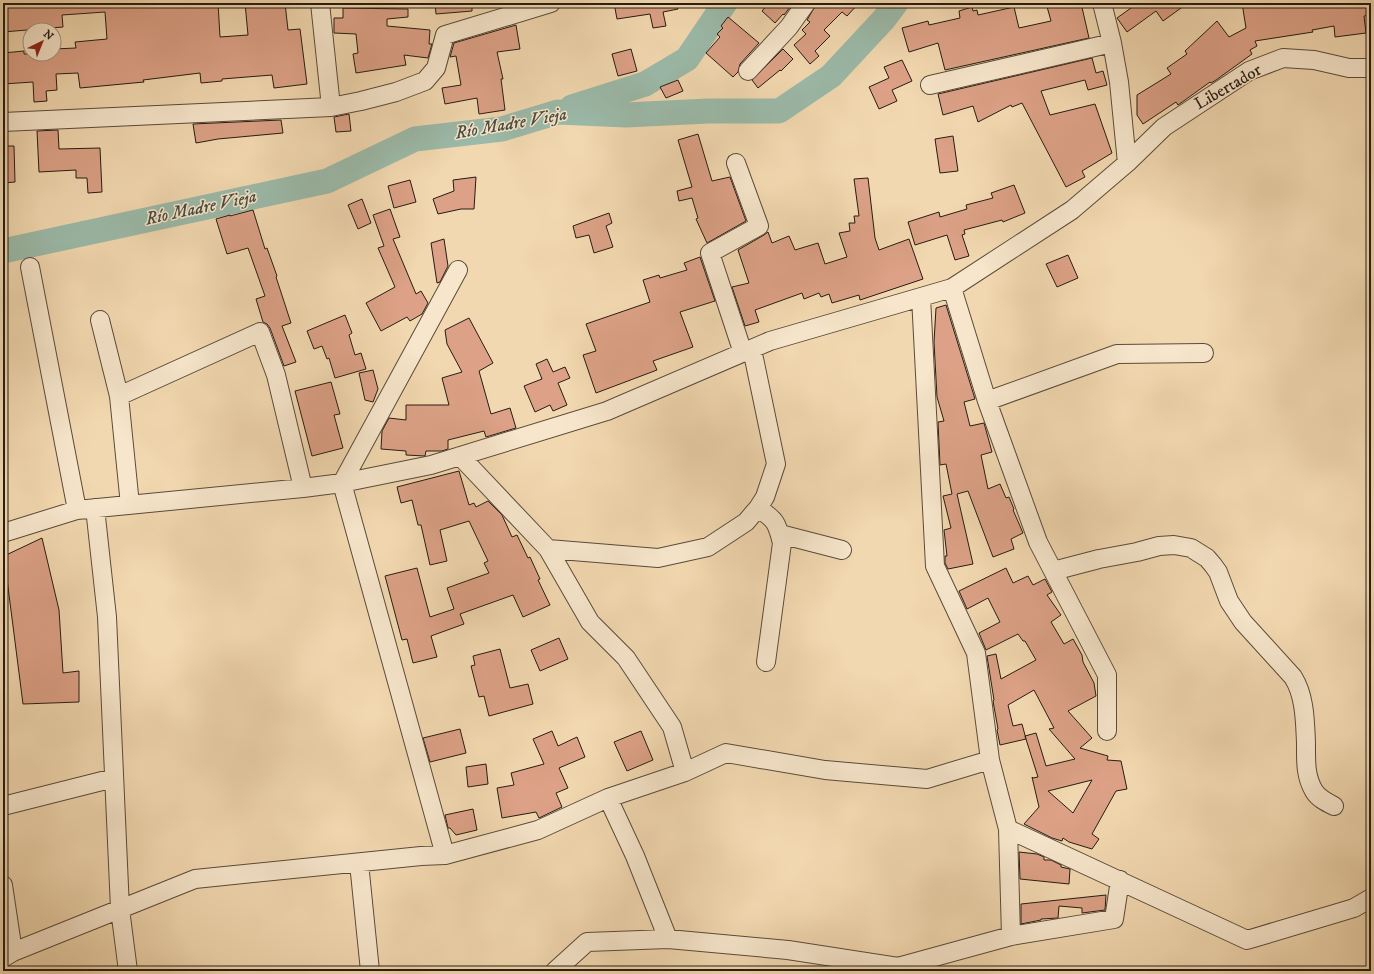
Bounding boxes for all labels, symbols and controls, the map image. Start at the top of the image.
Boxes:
north arrow [22,22,62,62]
text: N [40,27,56,44]
street label: Libertador [1191,59,1266,115]
water label: Río Madre Vieja [452,103,569,145]
water label: Río Madre Vieja [142,185,259,231]

